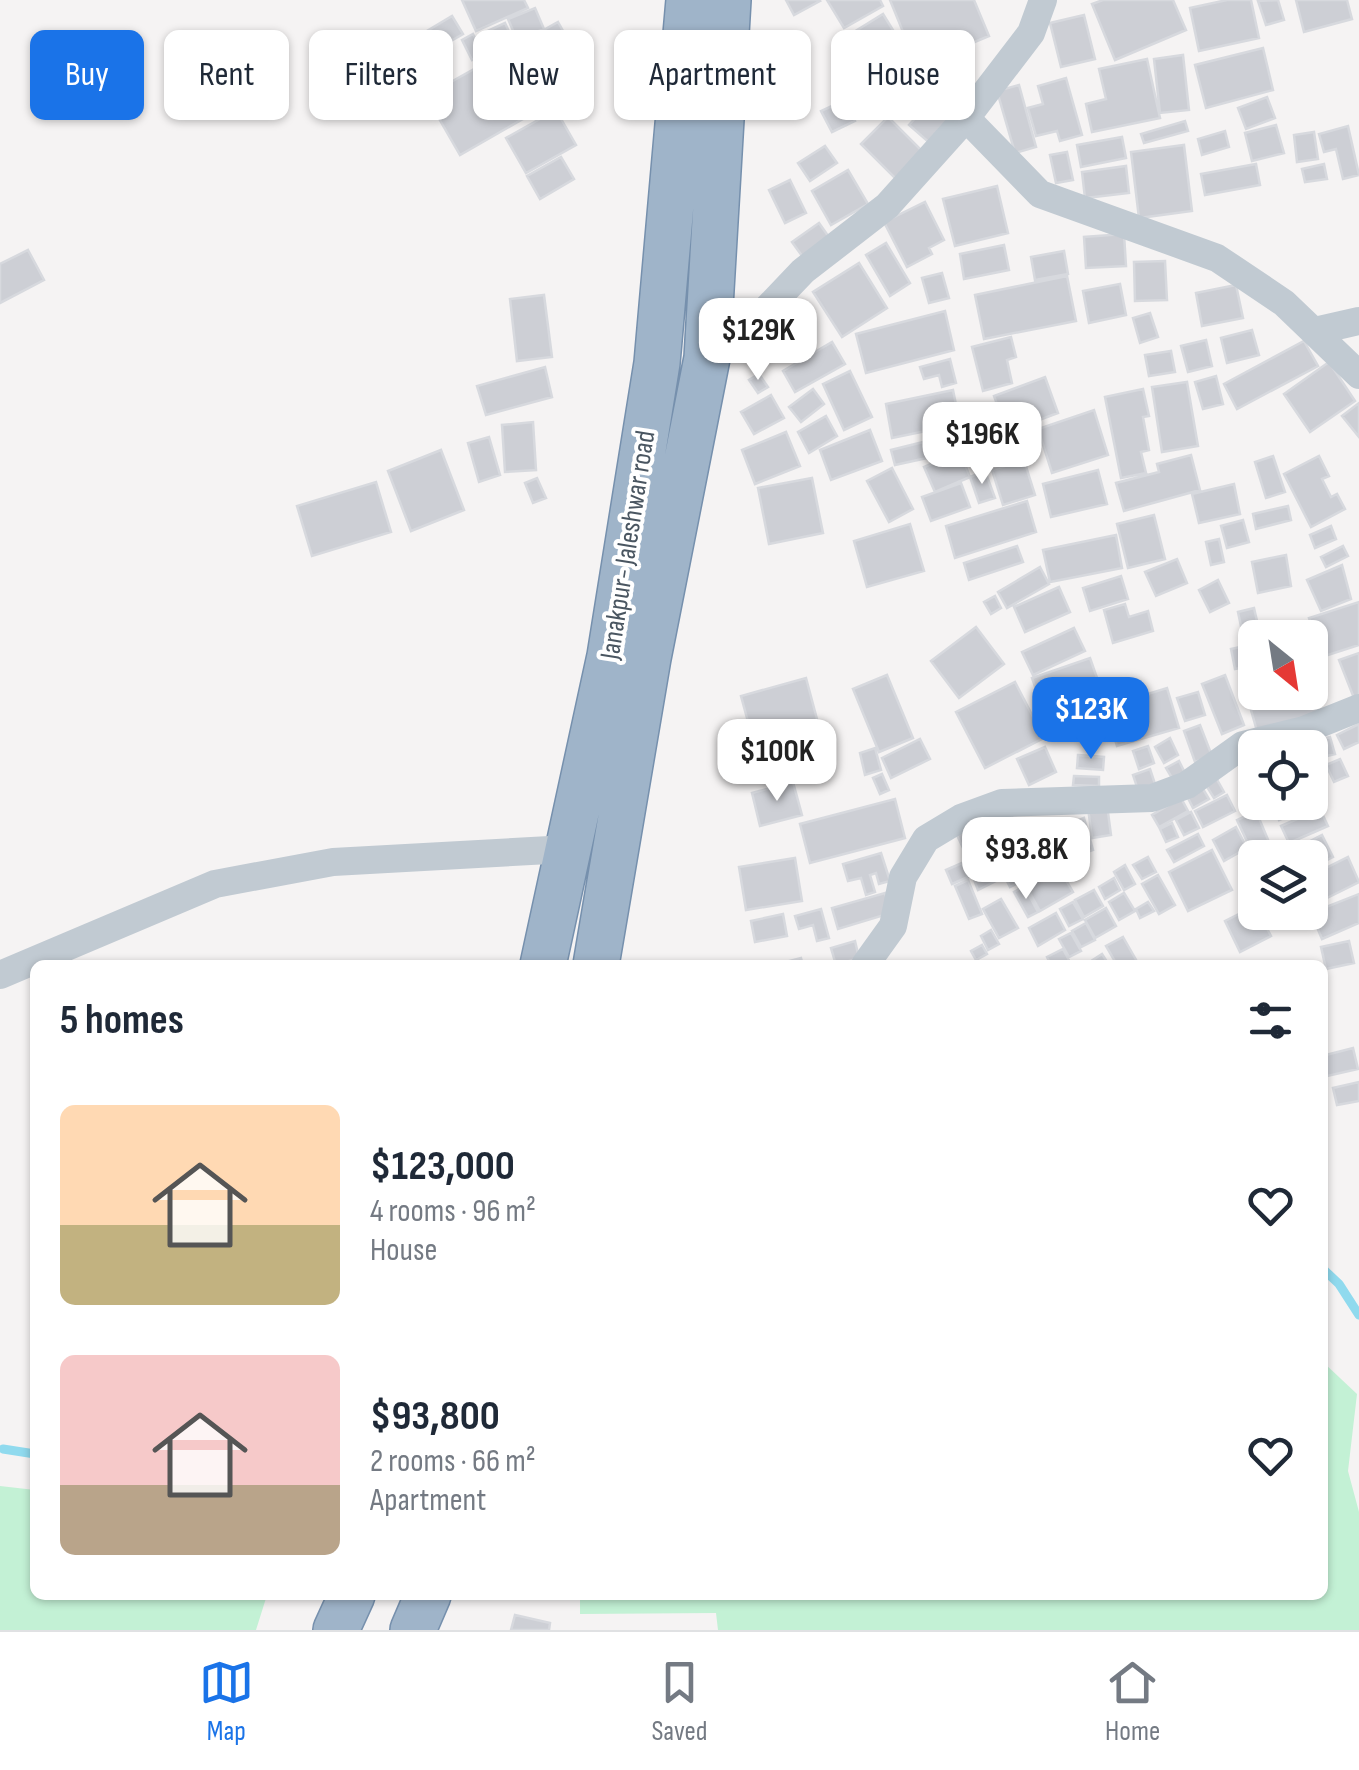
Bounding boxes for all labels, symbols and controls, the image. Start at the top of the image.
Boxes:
chip: Buy [30,30,144,120]
chip: Rent [164,30,289,120]
chip: Filters [309,30,453,120]
chip: New [473,30,594,120]
chip: Apartment [614,30,811,120]
chip: House [831,30,975,120]
pin: $129K [688,298,828,383]
text: $129K [721,311,795,350]
pin: $196K [912,402,1052,487]
text: $196K [945,415,1019,454]
street label: Janakpur- Jaleshwar road [593,428,662,663]
north arrow [1238,620,1328,710]
map controls [1238,620,1328,930]
pin: $123K [1021,677,1161,762]
text: $123K [1054,690,1128,729]
pin: $100K [707,719,847,804]
button: locate [1238,730,1328,820]
text: $100K [739,732,815,771]
pin: $93.8K [945,817,1107,902]
text: $93.8K [984,830,1068,869]
button: layers [1238,840,1328,930]
icon: filters [1243,993,1298,1048]
text: 5 homes [60,995,184,1046]
text: $123,000 [370,1141,515,1192]
icon: home [140,1145,260,1265]
icon: heart [1243,1178,1298,1233]
text: 4 rooms · 96 m² [370,1192,536,1231]
text: House [370,1231,437,1270]
text: $93,800 [370,1391,500,1442]
icon: home [140,1395,260,1515]
icon: heart [1243,1428,1298,1483]
text: 2 rooms · 66 m² [370,1442,536,1481]
text: Apartment [370,1481,486,1520]
tab: Map [199,1655,254,1748]
tab: Saved [651,1655,708,1748]
tab: Home [1105,1655,1160,1748]

